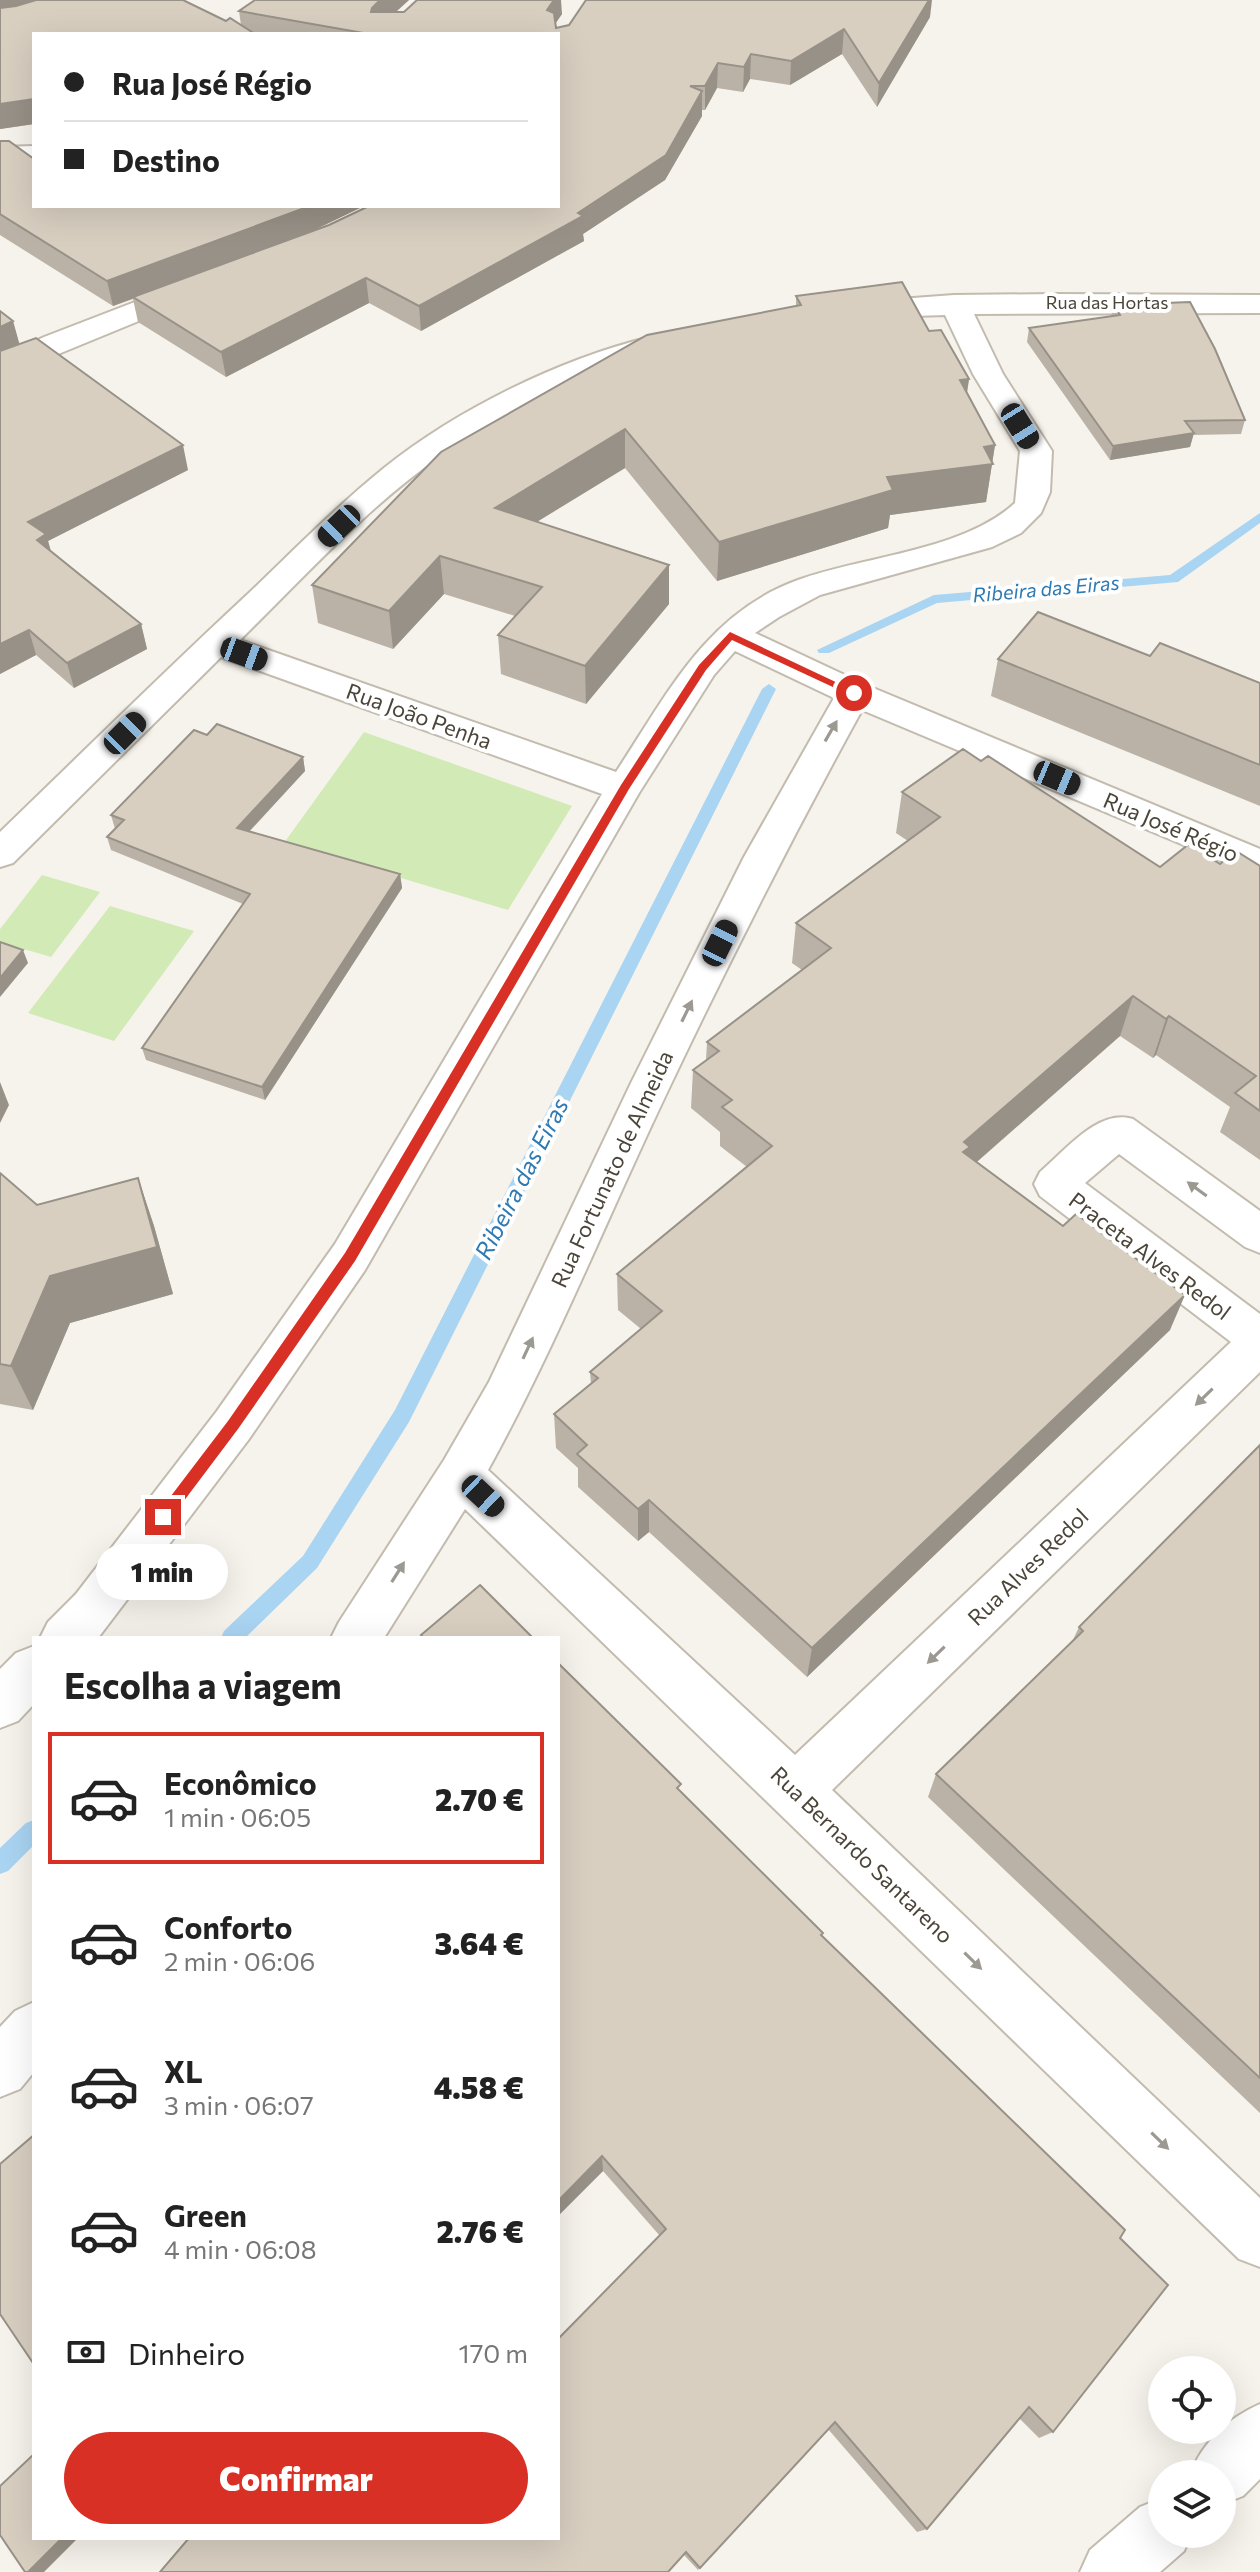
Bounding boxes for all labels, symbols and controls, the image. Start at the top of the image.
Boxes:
text: Rua José Régio [112,64,312,101]
text: Destino [112,141,220,178]
street label: Rua das Hortas [1046,291,1168,313]
car [997,399,1043,453]
car [313,501,365,551]
water label: Ribeira das Eiras [971,570,1120,606]
car [217,635,271,673]
route start [836,675,872,711]
street label: Rua João Penha [343,677,496,754]
car [100,708,150,758]
one-way arrow [824,720,838,742]
car [1030,758,1084,798]
street label: Rua José Régio [1100,786,1243,867]
car [699,916,741,970]
one-way arrow [680,1000,694,1023]
street label: Rua Fortunato de Almeida [545,1046,678,1292]
water label: Ribeira das Eiras [468,1093,574,1264]
one-way arrow [1187,1182,1207,1198]
street label: Praceta Alves Redol [1064,1186,1236,1325]
one-way arrow [521,1336,535,1359]
one-way arrow [1195,1387,1214,1406]
car [457,1471,509,1521]
route end [145,1499,181,1535]
street label: Rua Alves Redol [962,1502,1094,1631]
callout: 1 min [97,1545,229,1601]
text: 1 min [131,1556,193,1587]
one-way arrow [391,1562,406,1583]
one-way arrow [927,1645,946,1664]
text: Escolha a viagem [64,1662,342,1706]
street label: Rua Bernardo Santareno [766,1760,959,1949]
icon: car [68,1762,140,1834]
text: Econômico [164,1764,317,1801]
text: 2.70 € [435,1780,524,1817]
text: 1 min · 06:05 [164,1801,311,1832]
icon: car [68,1906,140,1978]
text: Conforto [164,1908,292,1945]
text: 3.64 € [434,1924,524,1961]
text: 2 min · 06:06 [164,1945,315,1976]
one-way arrow [963,1951,982,1970]
icon: car [68,2050,140,2122]
text: XL [164,2052,203,2089]
text: 4.58 € [434,2068,524,2105]
text: 3 min · 06:07 [164,2089,314,2120]
one-way arrow [1150,2132,1169,2150]
icon: car [68,2194,140,2266]
text: Green [164,2196,247,2233]
text: 2.76 € [436,2212,524,2249]
text: 4 min · 06:08 [164,2233,317,2264]
icon: cash [64,2330,108,2374]
text: Dinheiro [128,2334,245,2371]
text: 170 m [459,2337,528,2368]
map controls [1148,2356,1236,2548]
button: locate [1148,2356,1236,2444]
button: Confirmar [64,2432,528,2524]
button: layers [1148,2460,1236,2548]

